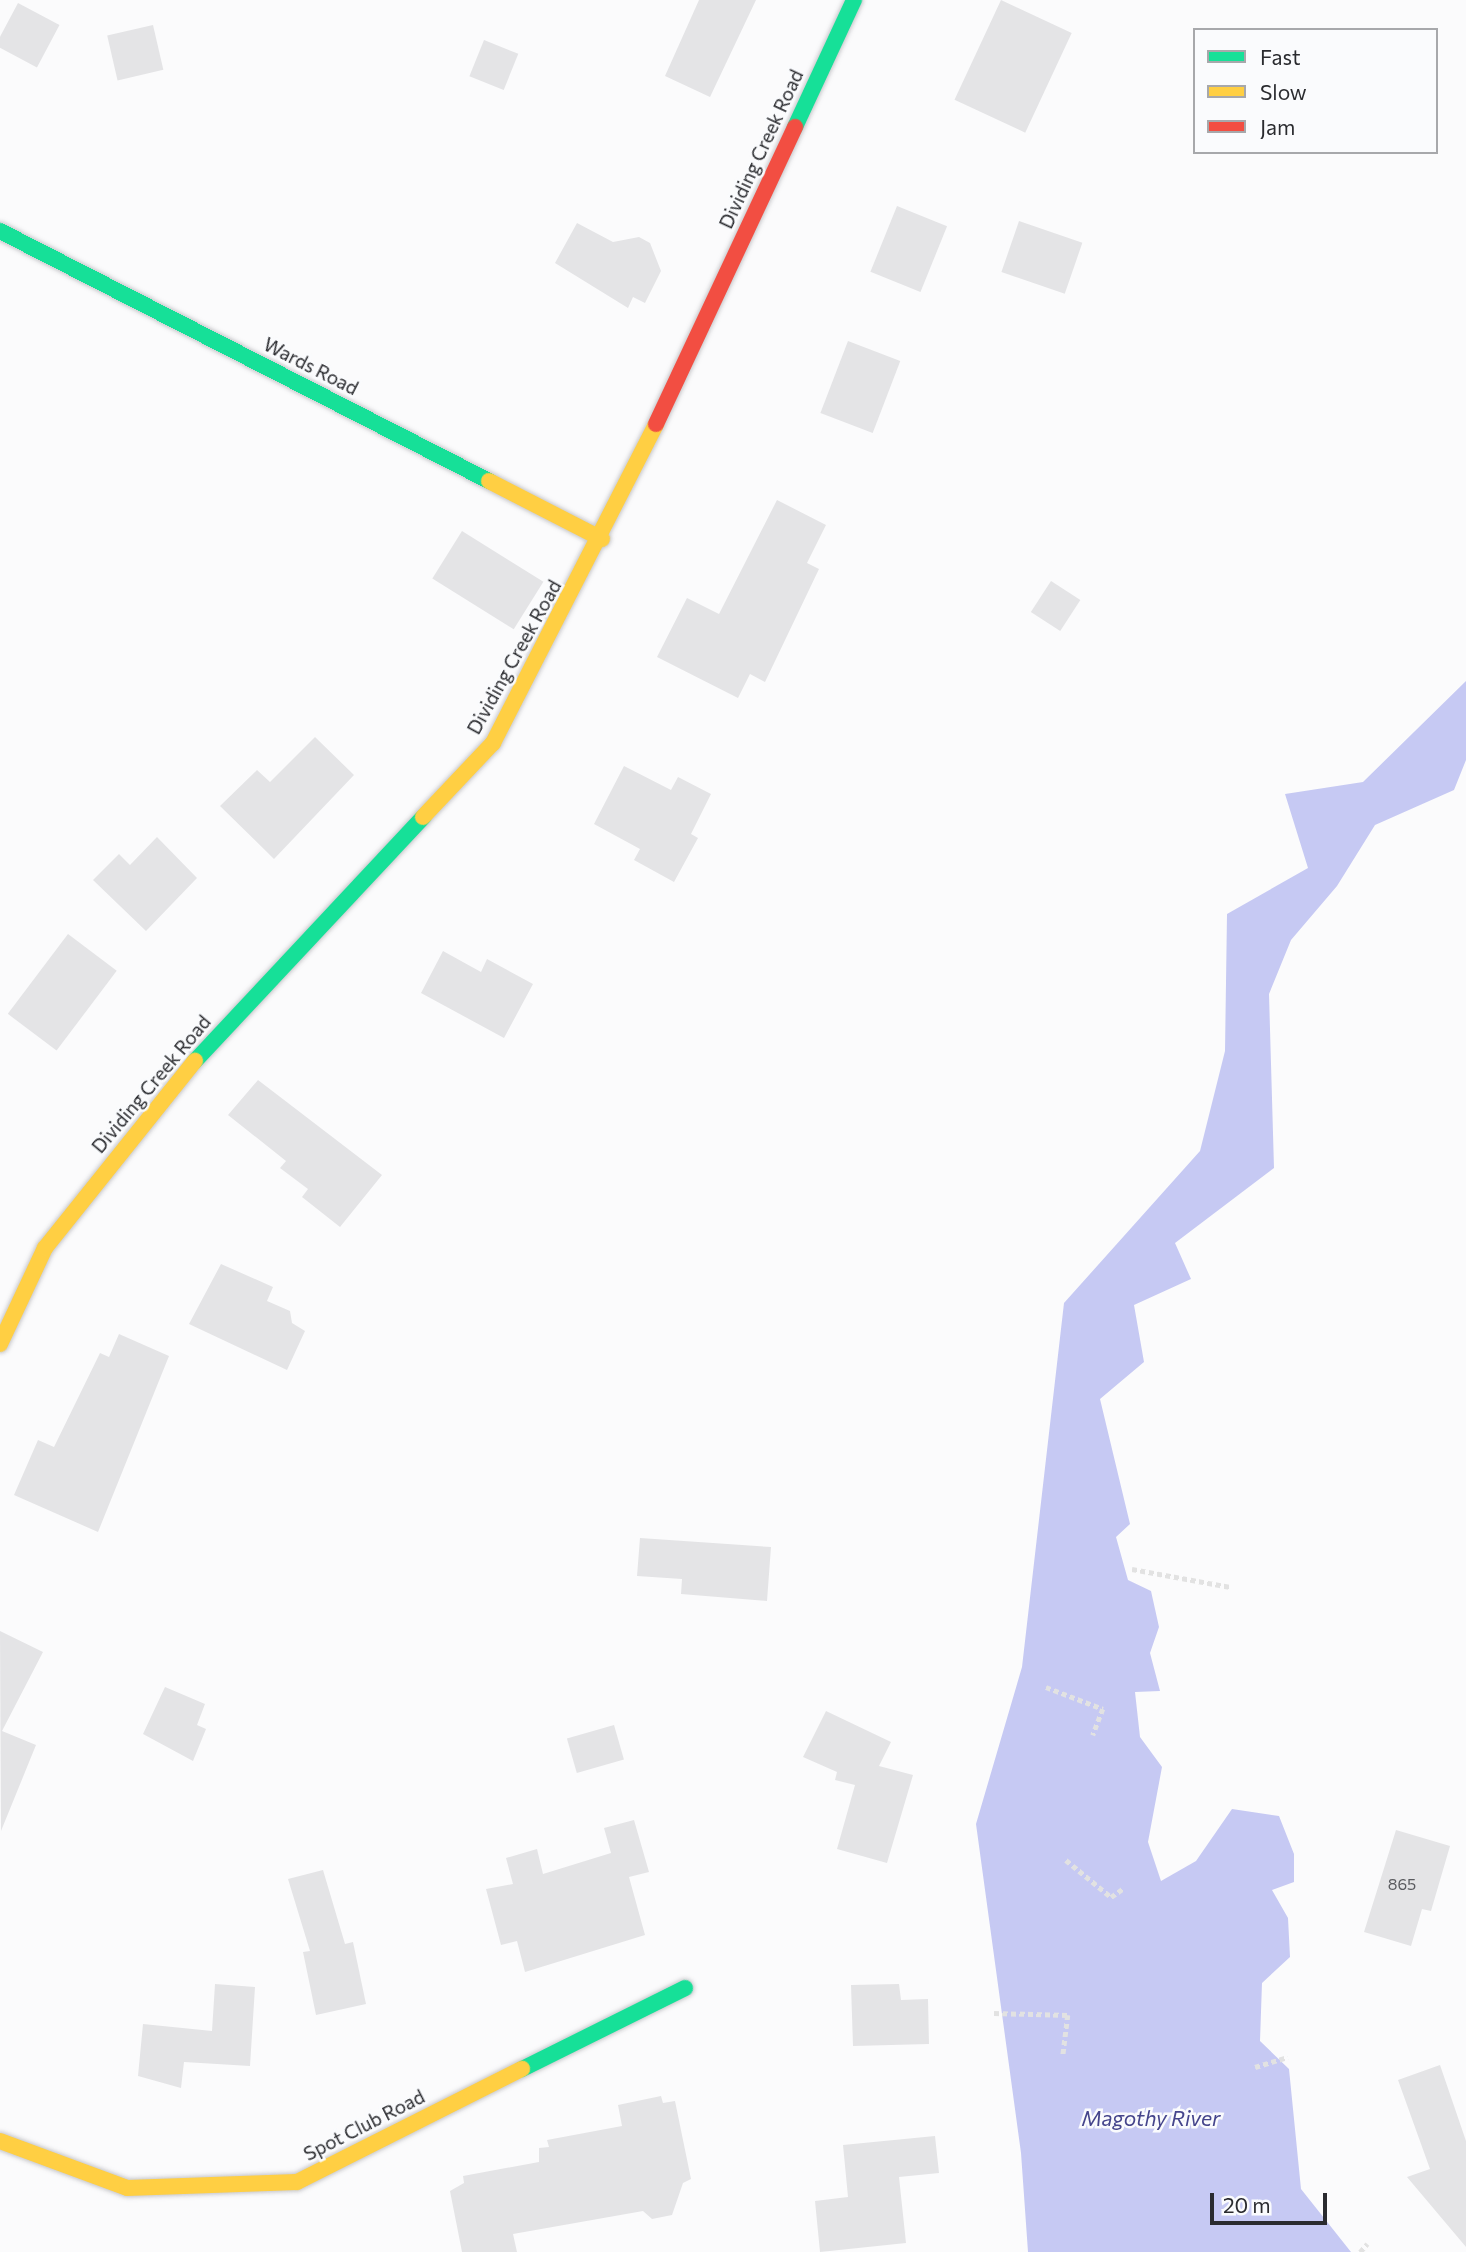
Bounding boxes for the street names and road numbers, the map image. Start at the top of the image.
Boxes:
street label: Dividing Creek Road [714,66,808,232]
street label: Wards Road [260,332,362,400]
street label: Dividing Creek Road [462,576,566,738]
street label: Dividing Creek Road [87,1010,215,1158]
street label: Spot Club Road [300,2085,428,2165]

